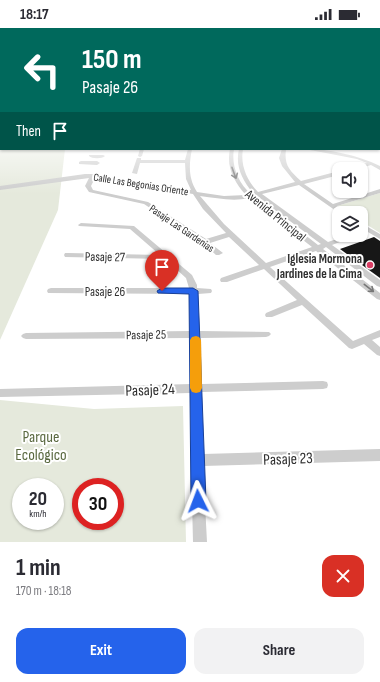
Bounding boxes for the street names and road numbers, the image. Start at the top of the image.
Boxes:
street label: Calle Las Begonias Oriente [92,171,189,198]
street label: Avenida Principal [241,186,309,245]
street label: Pasaje Las Gardenias [147,202,217,255]
street label: Pasaje 27 [85,249,126,265]
street label: Pasaje 26 [85,284,126,300]
street label: Pasaje 25 [126,327,166,343]
street label: Pasaje 24 [125,380,175,401]
street label: Pasaje 23 [263,449,313,470]

